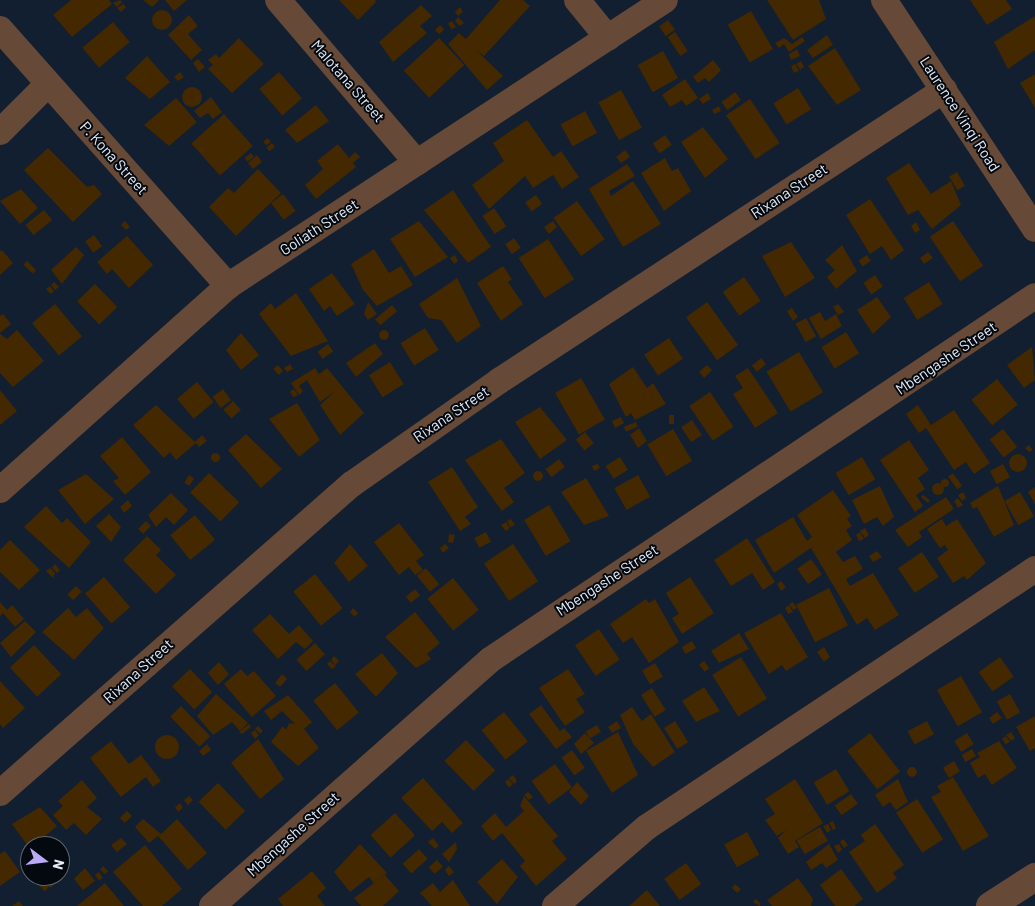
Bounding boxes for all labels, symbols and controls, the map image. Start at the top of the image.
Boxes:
street label: Malotana Street [308,36,388,126]
street label: Laurence Vinqi Road [916,53,1004,175]
street label: P. Kona Street [76,118,152,198]
street label: Rixana Street [747,160,831,222]
street label: Goliath Street [276,195,362,259]
street label: Mbengashe Street [892,318,1000,398]
street label: Rixana Street [410,382,492,446]
street label: Mbengashe Street [553,540,661,620]
street label: Rixana Street [99,635,177,707]
street label: Mbengashe Street [243,788,343,880]
north arrow [20,836,70,886]
text: N [50,858,68,871]

